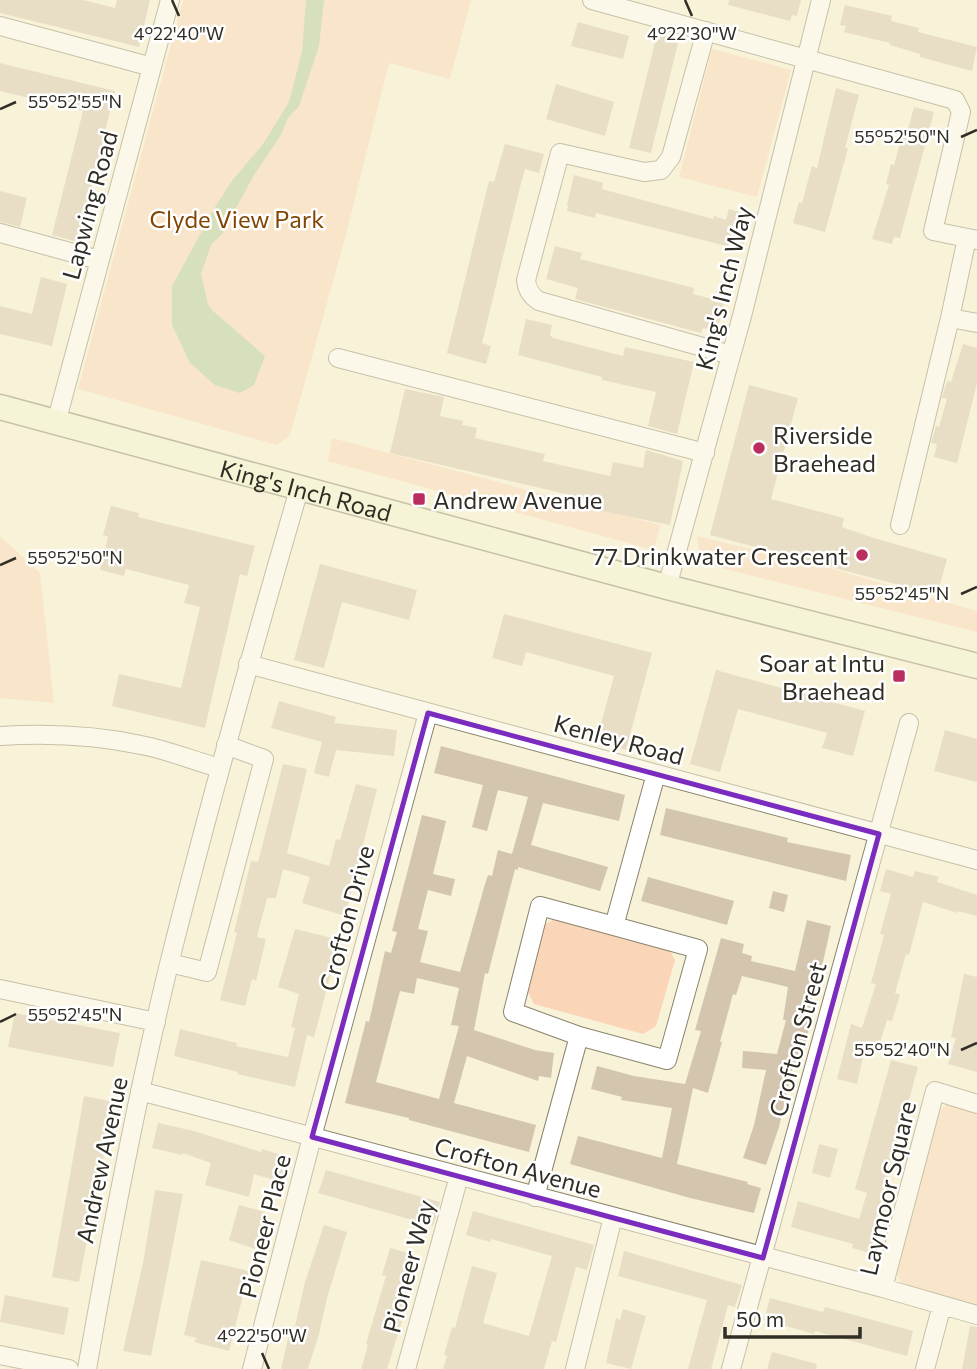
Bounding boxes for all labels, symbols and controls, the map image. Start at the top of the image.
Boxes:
text: 4°22'40"W [134,22,224,44]
text: 4°22'30"W [647,22,737,44]
text: 55°52'55"N [28,90,122,112]
text: 55°52'50"N [854,125,950,147]
street label: Lapwing Road [55,127,123,283]
street label: King's Inch Way [689,203,757,373]
park label: Clyde View Park [150,204,324,233]
place label: Riverside Braehead [773,420,876,477]
marker: Riverside Braehead [751,440,767,456]
street label: King's Inch Road [217,453,395,527]
place label: Andrew Avenue [433,485,603,514]
marker: Andrew Avenue [411,491,427,507]
place label: 77 Drinkwater Crescent [593,541,848,570]
text: 55°52'50"N [27,546,123,568]
marker: 77 Drinkwater Crescent [854,547,870,563]
text: 55°52'45"N [855,582,949,604]
place label: Soar at Intu Braehead [759,648,885,705]
marker: Soar at Intu Braehead [891,668,907,684]
street label: Kenley Road [551,708,687,770]
street label: Crofton Drive [313,842,379,994]
street label: Crofton Street [762,958,832,1120]
text: 55°52'45"N [28,1003,122,1025]
text: 55°52'40"N [854,1038,950,1060]
street label: Andrew Avenue [69,1074,133,1246]
street label: Laymoor Square [853,1098,921,1278]
street label: Crofton Avenue [431,1131,605,1203]
street label: Pioneer Place [232,1151,296,1301]
street label: Pioneer Way [376,1196,440,1336]
scale bar [725,1296,860,1340]
text: 50 m [736,1306,784,1331]
text: 4°22'50"W [217,1324,307,1346]

